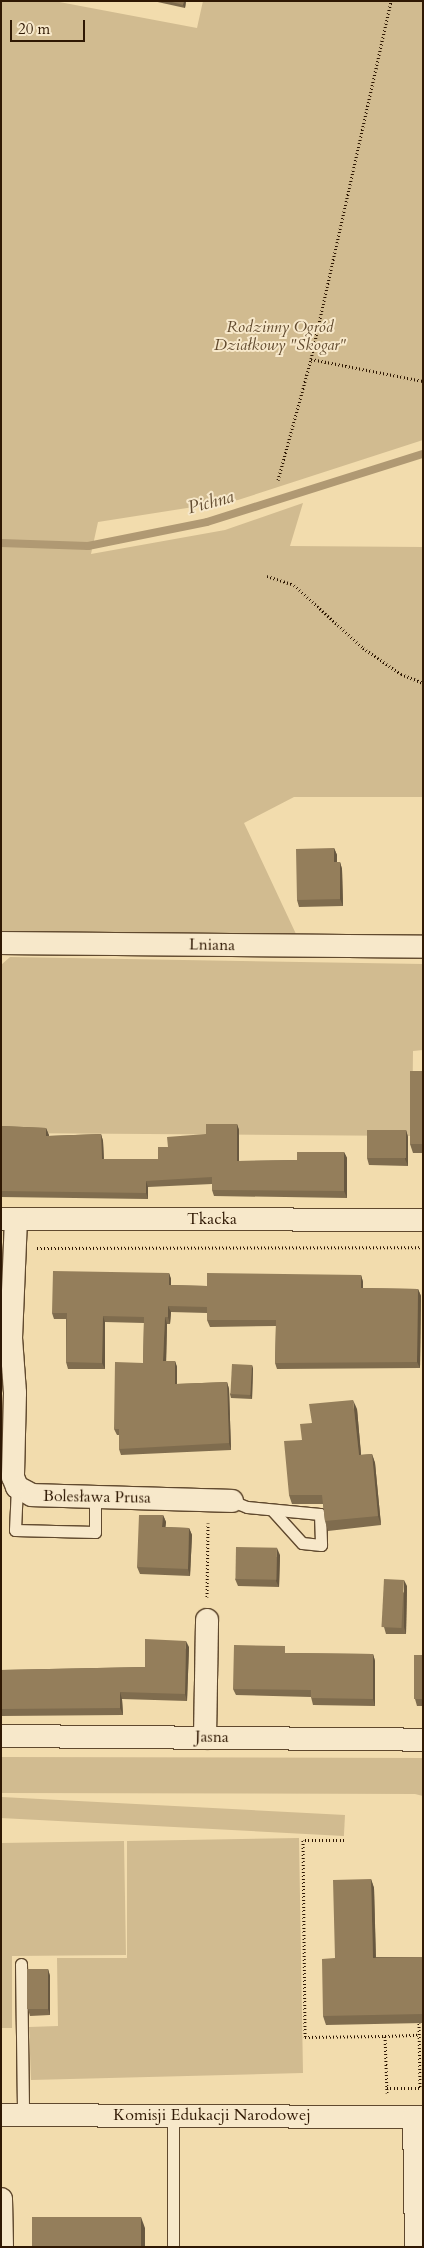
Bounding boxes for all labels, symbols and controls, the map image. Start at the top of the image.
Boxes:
scale bar [12,10,88,42]
text: 20 m [18,19,50,39]
park label: Rodzinny Ogród Działkowy "Skogar" [214,317,346,355]
water label: Pichna [186,486,236,520]
street label: Lniana [189,935,235,955]
street label: Tkacka [187,1209,237,1229]
street label: Bolesława Prusa [43,1486,151,1508]
street label: Jasna [195,1727,229,1747]
street label: Komisji Edukacji Narodowej [113,2105,311,2125]

